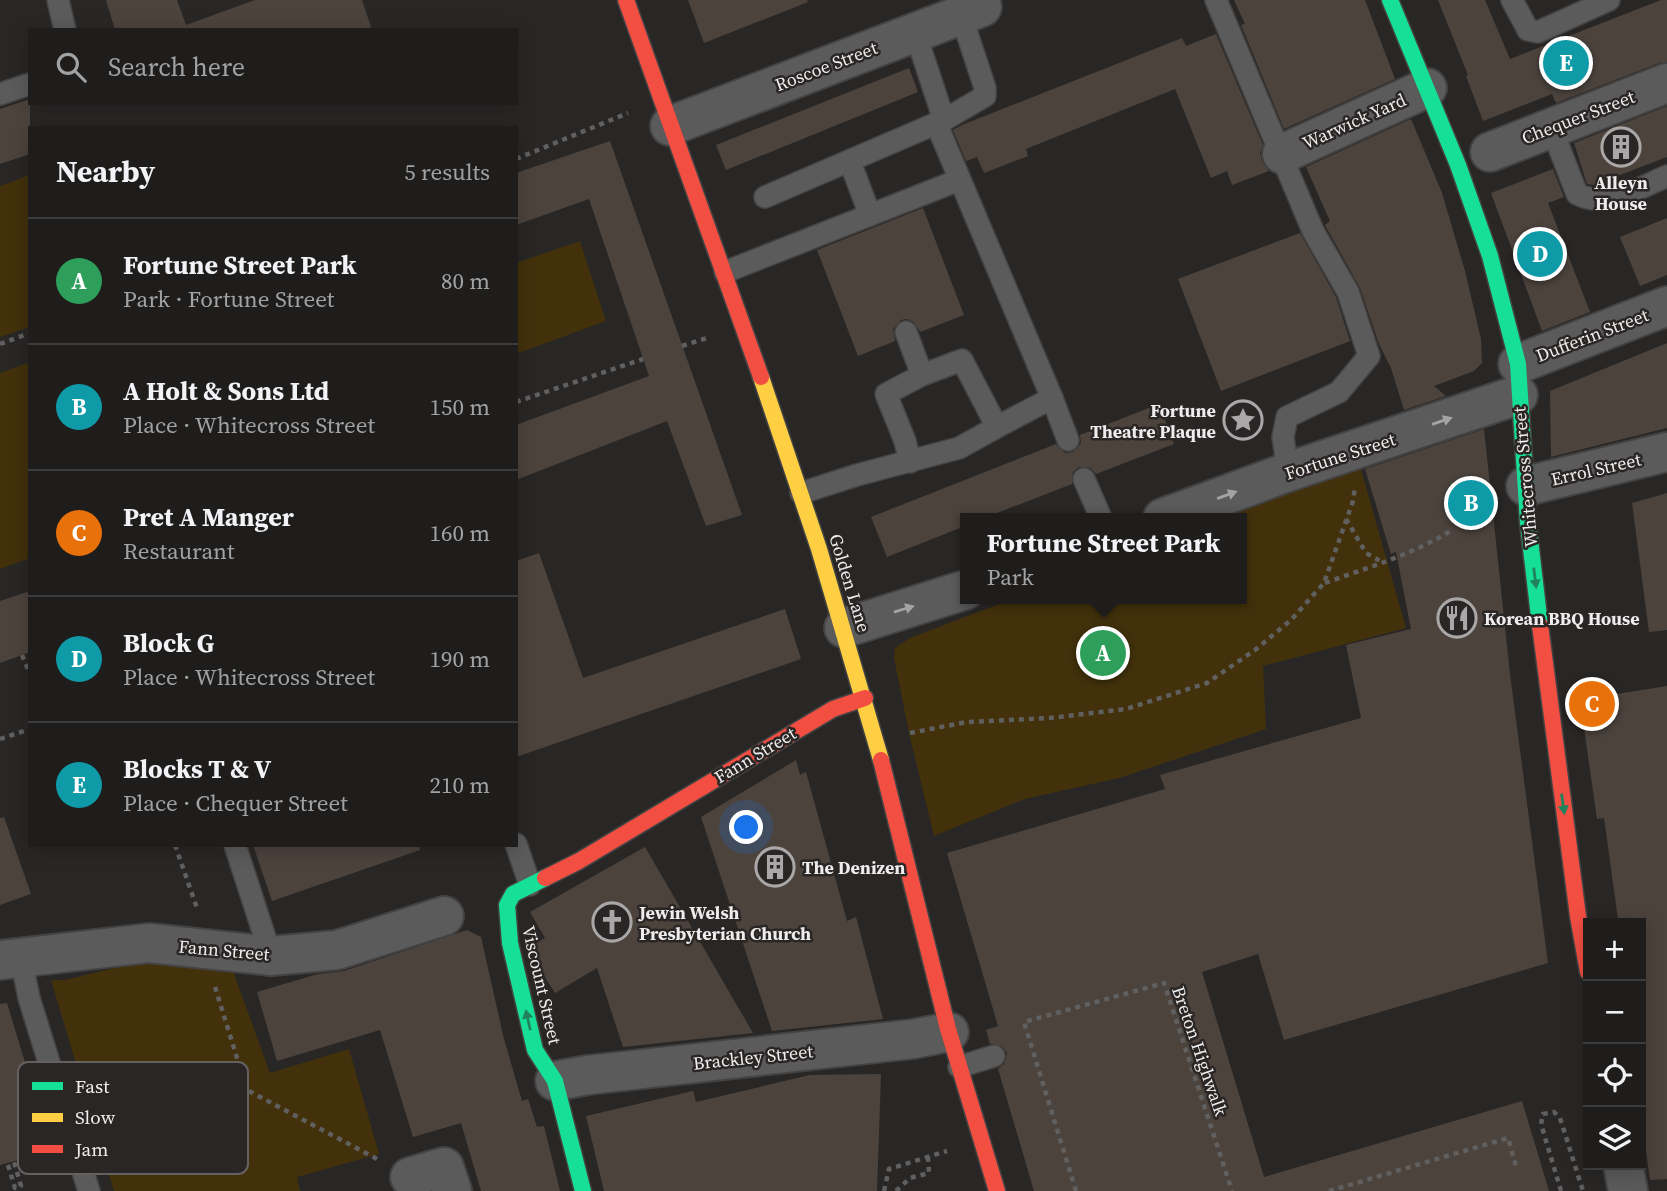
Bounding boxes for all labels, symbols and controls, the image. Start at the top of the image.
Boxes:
search box [28,28,518,105]
street label: Roscoe Street [771,35,881,97]
pin: E [1543,37,1589,89]
icon: search [52,48,90,86]
text: Search here [108,49,245,85]
street label: Chequer Street [1518,84,1638,150]
street label: Warwick Yard [1298,87,1410,155]
building icon: Alleyn House [1600,126,1642,168]
text: Nearby [56,151,155,192]
text: 5 results [404,156,490,188]
place label: Alleyn House [1594,170,1648,216]
pin: D [1517,228,1563,280]
text: Fortune Street Park [123,247,357,283]
text: A [71,265,87,297]
text: 80 m [441,265,490,297]
text: Park · Fortune Street [123,283,334,315]
street label: Dufferin Street [1532,302,1652,368]
text: A Holt & Sons Ltd [123,373,329,409]
text: B [72,391,86,423]
text: 150 m [429,391,490,423]
place label: Fortune Theatre Plaque [1090,398,1216,444]
place icon: Fortune Theatre Plaque [1222,399,1264,441]
street label: Whitecross Street [1506,406,1544,548]
text: Place · Whitecross Street [123,409,375,441]
one-way arrow [1432,415,1453,426]
street label: Fortune Street [1282,426,1399,486]
street label: Errol Street [1549,446,1644,491]
pin: B [1448,477,1494,529]
one-way arrow [1216,489,1237,500]
text: Pret A Manger [123,499,294,535]
popup [960,513,1247,604]
text: C [72,517,86,549]
text: 160 m [429,517,490,549]
text: Fortune Street Park [987,525,1220,561]
street label: Golden Lane [823,531,877,635]
text: Restaurant [123,535,234,567]
text: Park [987,561,1034,593]
one-way arrow [1529,568,1540,590]
restaurant icon: Korean BBQ House [1436,597,1478,639]
one-way arrow [894,603,915,614]
place label: Korean BBQ House [1484,606,1640,631]
text: Block G [123,625,214,661]
pin: A [1080,627,1126,679]
text: D [71,643,87,675]
text: 190 m [429,643,490,675]
text: Place · Whitecross Street [123,661,375,693]
pin: C [1569,678,1615,730]
street label: Fann Street [709,721,801,789]
text: Blocks T & V [123,751,271,787]
text: E [72,769,86,801]
text: 210 m [429,769,490,801]
text: Place · Chequer Street [123,787,348,819]
one-way arrow [1558,793,1569,815]
your location [729,810,763,844]
building icon: The Denizen [754,846,796,888]
place label: The Denizen [802,855,905,880]
place label: Jewin Welsh Presbyterian Church [638,900,811,946]
church icon: Jewin Welsh Presbyterian Church [591,901,633,943]
map controls [1583,918,1646,1170]
button: + [1583,918,1646,981]
street label: Viscount Street [516,923,568,1047]
street label: Fann Street [177,934,271,966]
button: − [1583,981,1646,1044]
street label: Breton Highwalk [1166,983,1234,1119]
one-way arrow [522,1009,533,1031]
street label: Brackley Street [692,1038,814,1076]
button: locate [1583,1044,1646,1107]
legend [18,1062,248,1174]
text: Fast [75,1073,110,1099]
text: Slow [75,1104,116,1130]
button: layers [1583,1107,1646,1170]
text: Jam [74,1136,108,1162]

